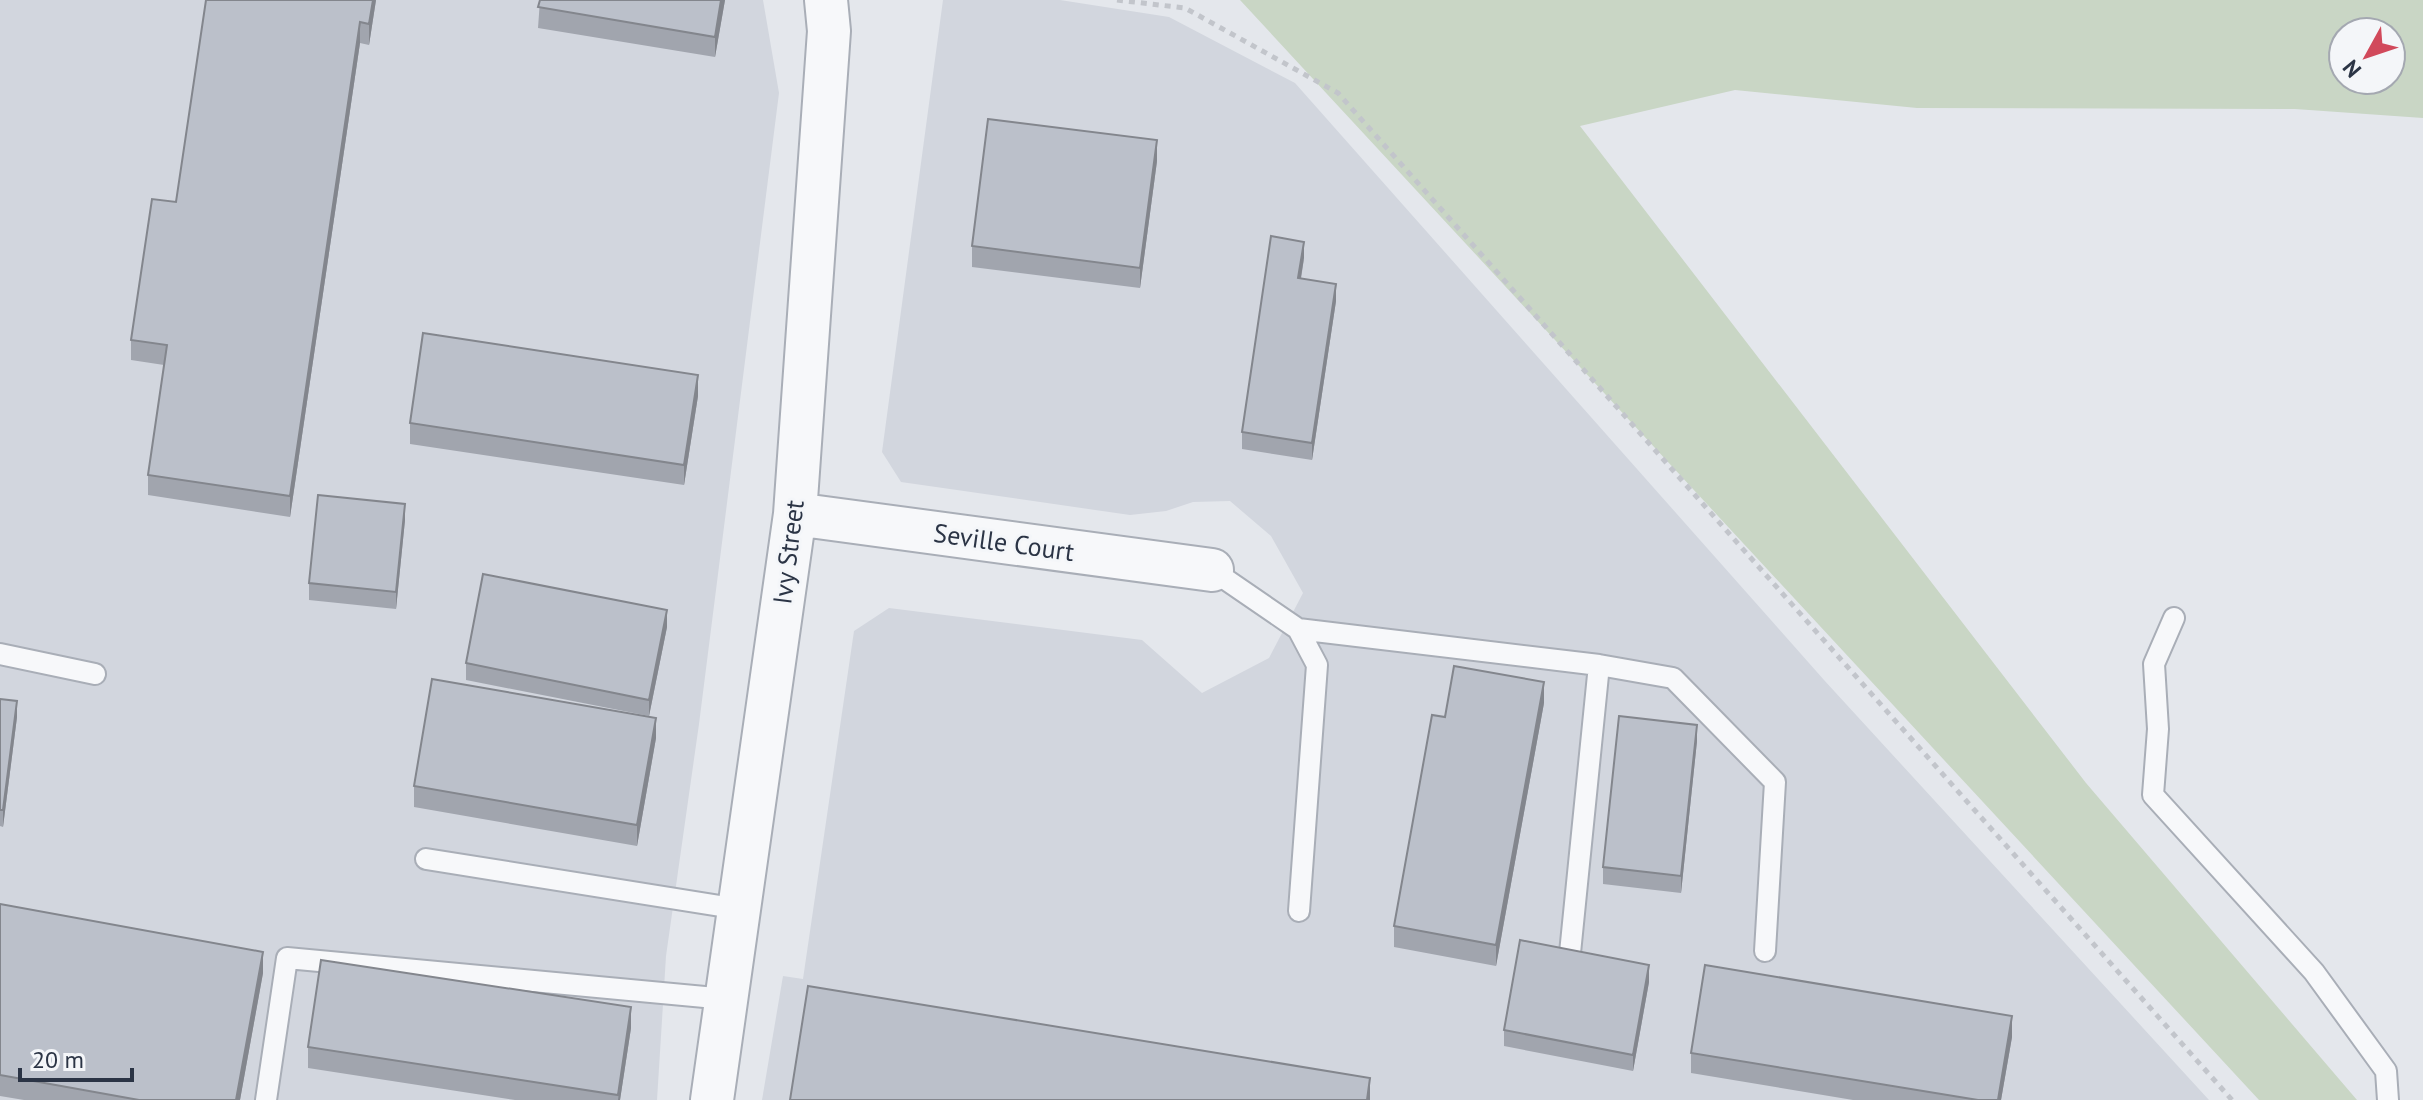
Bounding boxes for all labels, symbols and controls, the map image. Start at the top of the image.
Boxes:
north arrow [2327,16,2407,96]
text: N [2336,54,2367,83]
street label: Ivy Street [765,498,811,606]
street label: Seville Court [932,516,1077,568]
scale bar [20,1032,132,1082]
text: 20 m [32,1044,84,1075]

